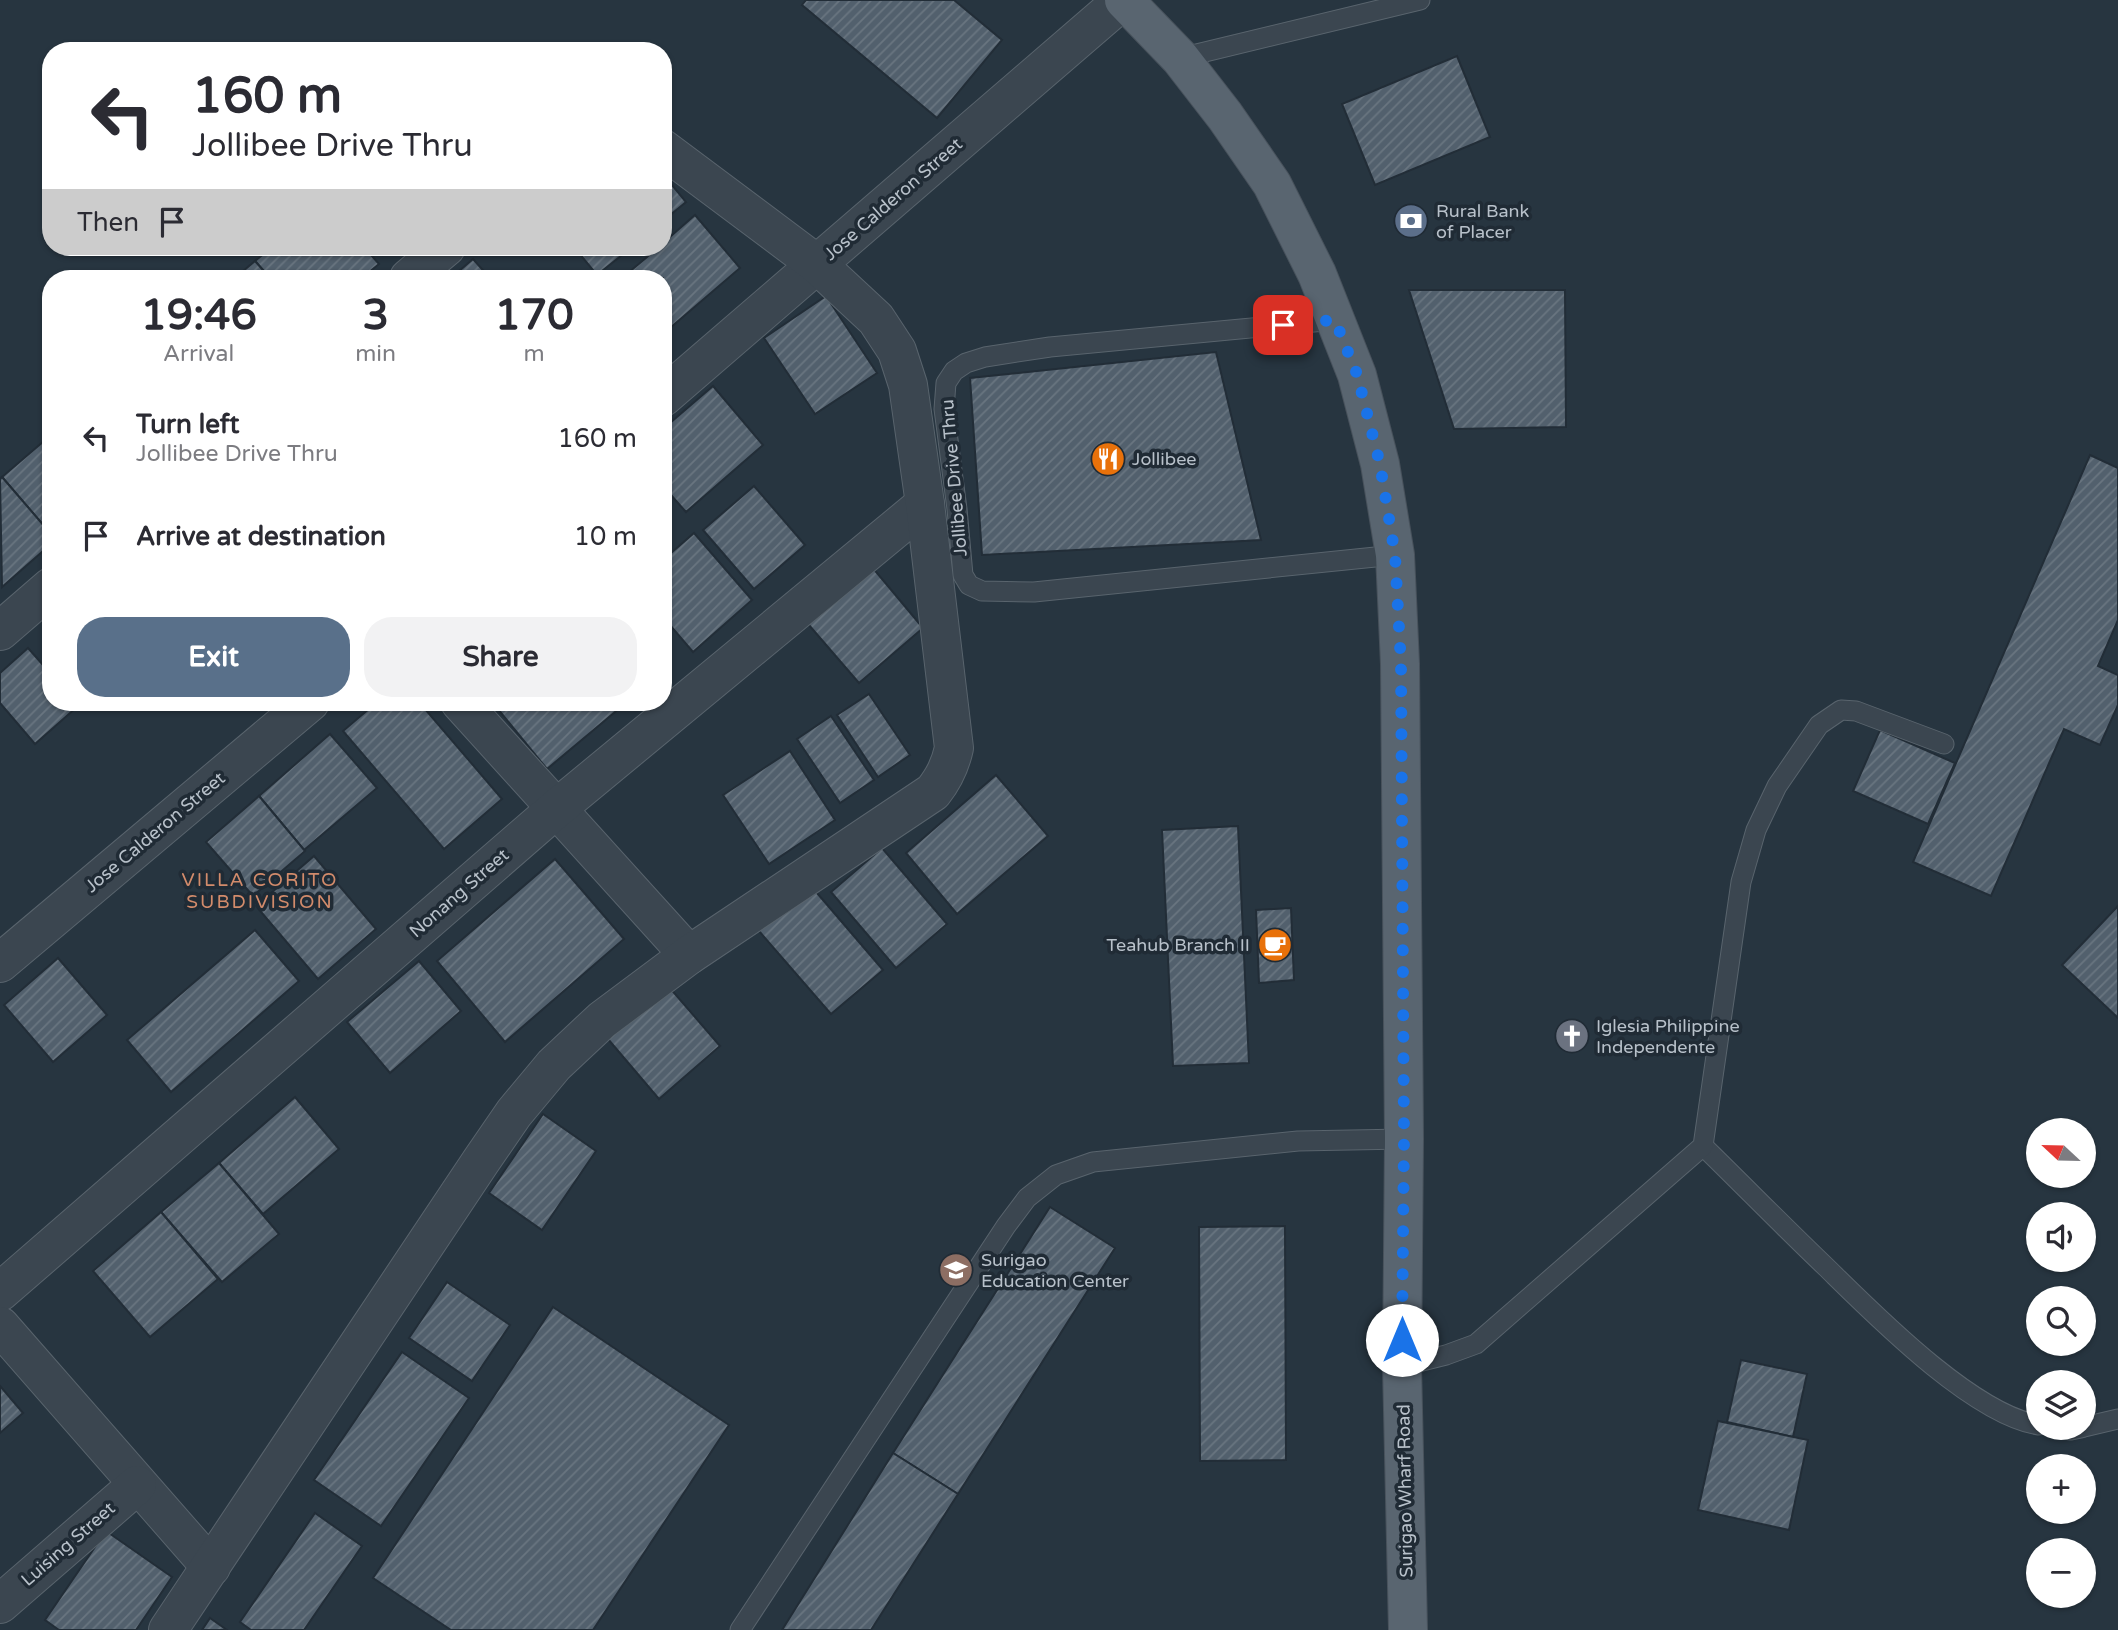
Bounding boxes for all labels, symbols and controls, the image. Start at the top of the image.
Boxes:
text: 160 m [192,67,342,126]
icon: left [77,70,168,161]
text: Jollibee Drive Thru [192,127,473,165]
street label: Jose Calderon Street [819,133,967,265]
place label: Rural Bank of Placer [1436,200,1530,243]
bank icon: Rural Bank of Placer [1392,202,1430,240]
icon: arrive [153,203,191,241]
text: Then [77,207,139,238]
text: 19:46 [140,290,257,341]
text: 3 [362,290,389,341]
text: 170 [494,290,574,341]
pin [1253,295,1313,355]
icon: arrive [1264,306,1302,344]
text: Arrival [163,340,234,368]
text: min [355,340,396,368]
text: m [523,340,545,368]
street label: Jollibee Drive Thru [936,398,972,558]
text: Turn left [136,409,239,440]
icon: left [77,419,115,457]
text: 160 m [557,423,637,454]
text: Jollibee Drive Thru [136,440,338,468]
restaurant icon: Jollibee [1089,440,1127,478]
place label: Jollibee [1132,448,1197,470]
icon: arrive [77,517,115,555]
text: Arrive at destination [136,521,386,552]
text: 10 m [574,521,637,552]
button: Exit [77,617,350,697]
button: Share [364,617,637,697]
street label: Jose Calderon Street [80,767,230,897]
street label: Nonang Street [405,844,513,942]
district label: VILLA CORITO SUBDIVISION [182,869,338,913]
cafe icon: Teahub Branch II [1256,926,1294,964]
place label: Teahub Branch II [1106,934,1250,956]
place label: Iglesia Philippine Independente [1596,1015,1740,1058]
church icon: Iglesia Philippine Independente [1553,1017,1591,1055]
north arrow [2026,1118,2096,1188]
map controls [2026,1118,2096,1608]
button: sound [2026,1202,2096,1272]
place label: Surigao Education Center [981,1249,1129,1292]
school or university icon: Surigao Education Center [937,1251,975,1289]
button: search [2026,1286,2096,1356]
position arrow [1365,1303,1439,1377]
button: layers [2026,1370,2096,1440]
street label: Surigao Wharf Road [1392,1404,1418,1578]
button: + [2026,1454,2096,1524]
street label: Luising Street [16,1497,120,1591]
button: − [2026,1538,2096,1608]

